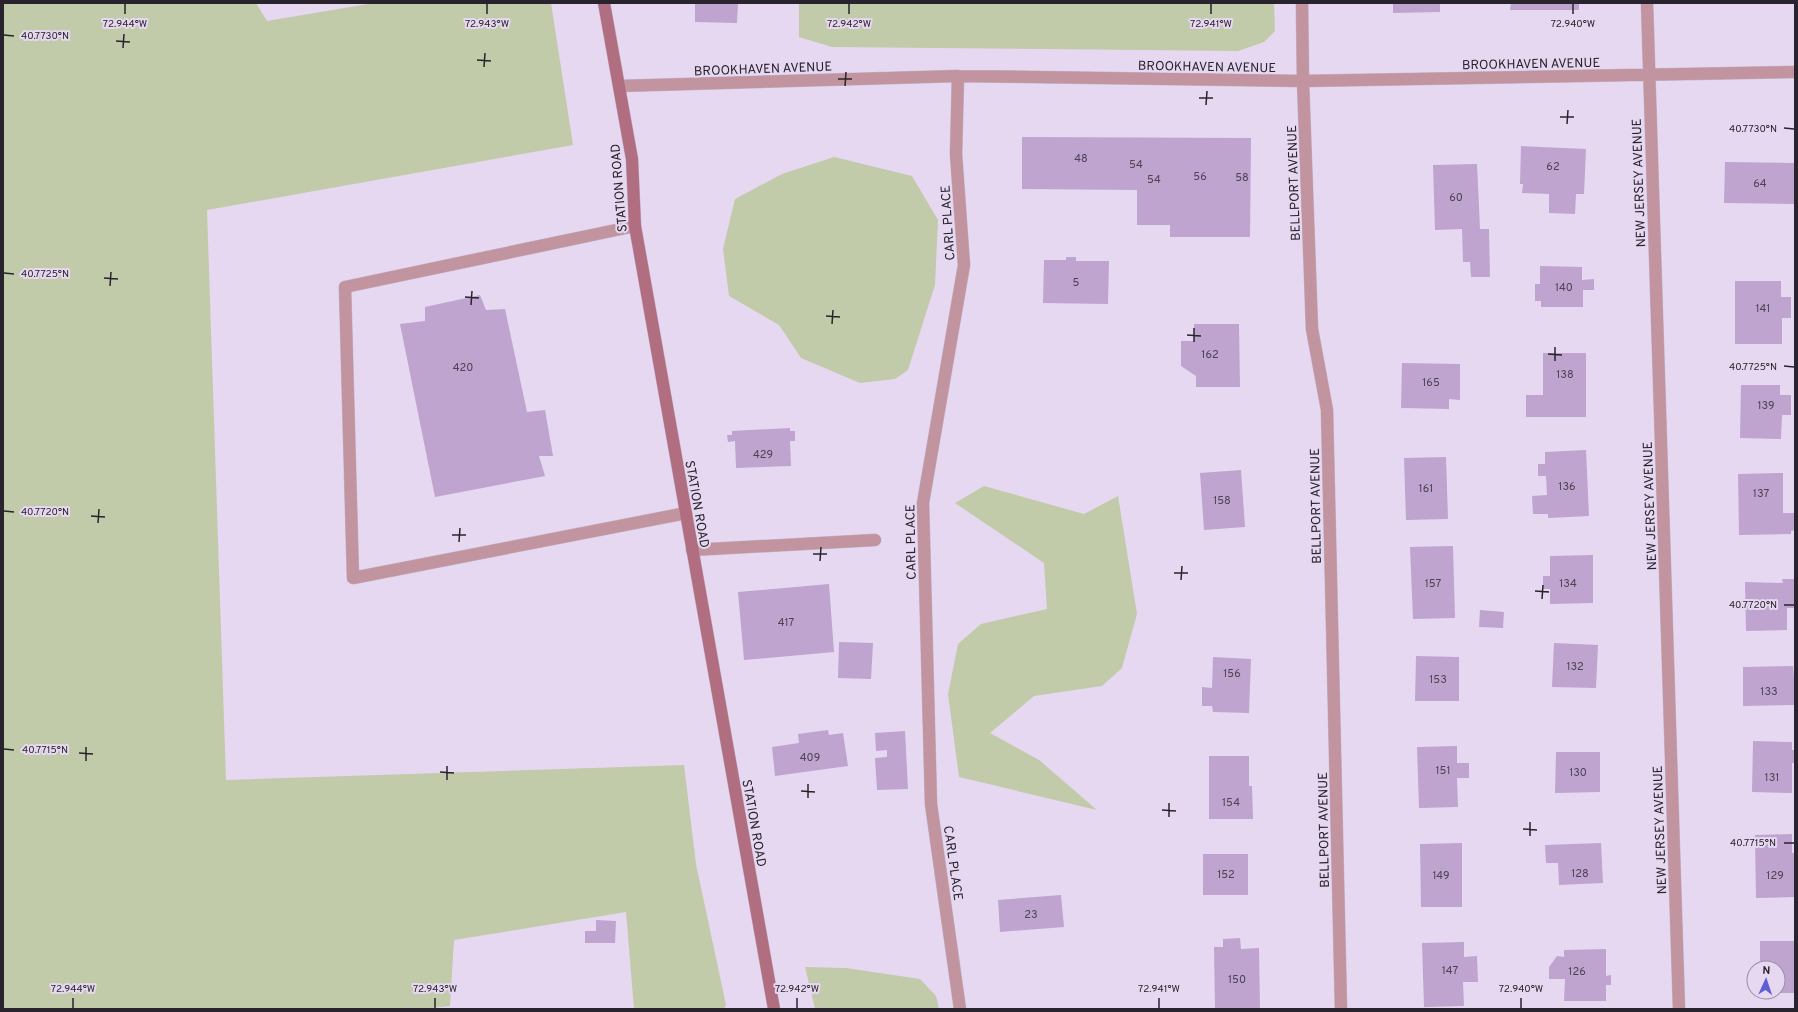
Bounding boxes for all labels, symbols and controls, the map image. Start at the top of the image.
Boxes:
text: 72.944°W [103,18,147,31]
text: 72.943°W [465,18,509,31]
text: 72.942°W [827,18,871,31]
text: 72.941°W [1190,18,1232,31]
text: 72.940°W [1551,18,1595,31]
text: 40.7730°N [21,30,69,43]
street label: BROOKHAVEN AVENUE [1462,56,1600,74]
street label: BROOKHAVEN AVENUE [1138,59,1276,77]
street label: BROOKHAVEN AVENUE [694,60,832,80]
street label: NEW JERSEY AVENUE [1630,118,1650,248]
text: 40.7730°N [1729,123,1777,136]
street label: BELLPORT AVENUE [1285,125,1305,241]
street label: STATION ROAD [608,143,632,233]
house number: 48 [1074,152,1088,166]
house number: 54 [1129,158,1143,172]
house number: 62 [1546,160,1560,174]
house number: 56 [1193,170,1207,184]
house number: 58 [1235,171,1249,185]
house number: 54 [1147,173,1161,187]
house number: 64 [1753,177,1767,191]
street label: CARL PLACE [938,185,960,261]
house number: 60 [1449,191,1463,205]
text: 40.7725°N [21,268,69,281]
house number: 5 [1073,276,1080,290]
house number: 140 [1555,281,1573,295]
house number: 141 [1756,302,1770,316]
house number: 162 [1201,348,1219,362]
house number: 420 [453,361,473,375]
text: 40.7725°N [1729,361,1777,374]
house number: 138 [1556,368,1574,382]
house number: 165 [1422,376,1440,390]
house number: 139 [1757,399,1775,413]
street label: NEW JERSEY AVENUE [1641,441,1661,571]
house number: 429 [753,448,773,462]
street label: BELLPORT AVENUE [1308,448,1326,564]
street label: STATION ROAD [680,459,712,549]
house number: 136 [1558,480,1576,494]
house number: 161 [1419,482,1433,496]
house number: 137 [1753,487,1769,501]
house number: 158 [1213,494,1231,508]
street label: CARL PLACE [903,504,921,580]
text: 40.7720°N [21,506,69,519]
house number: 157 [1425,577,1442,591]
house number: 134 [1559,577,1577,591]
text: 40.7720°N [1729,599,1777,612]
house number: 417 [778,616,795,630]
house number: 132 [1566,660,1584,674]
house number: 156 [1223,667,1241,681]
house number: 153 [1429,673,1447,687]
house number: 133 [1760,685,1778,699]
text: 40.7715°N [22,744,68,757]
house number: 409 [800,751,820,765]
house number: 151 [1435,764,1451,778]
street label: NEW JERSEY AVENUE [1651,765,1671,895]
house number: 130 [1569,766,1587,780]
house number: 131 [1765,771,1779,785]
street label: BELLPORT AVENUE [1316,772,1334,888]
street label: STATION ROAD [737,778,769,868]
house number: 154 [1222,796,1240,810]
street label: CARL PLACE [939,825,965,902]
text: 40.7715°N [1730,837,1776,850]
house number: 128 [1571,867,1589,881]
house number: 152 [1217,868,1235,882]
house number: 149 [1432,869,1450,883]
house number: 129 [1766,869,1784,883]
house number: 23 [1024,908,1038,922]
north arrow [1746,960,1786,1000]
house number: 147 [1442,964,1458,978]
text: N [1762,964,1771,978]
house number: 126 [1568,965,1586,979]
house number: 150 [1228,973,1246,987]
text: 72.944°W [51,983,95,996]
text: 72.943°W [413,983,457,996]
text: 72.942°W [775,983,819,996]
text: 72.941°W [1138,983,1180,996]
text: 72.940°W [1499,983,1543,996]

